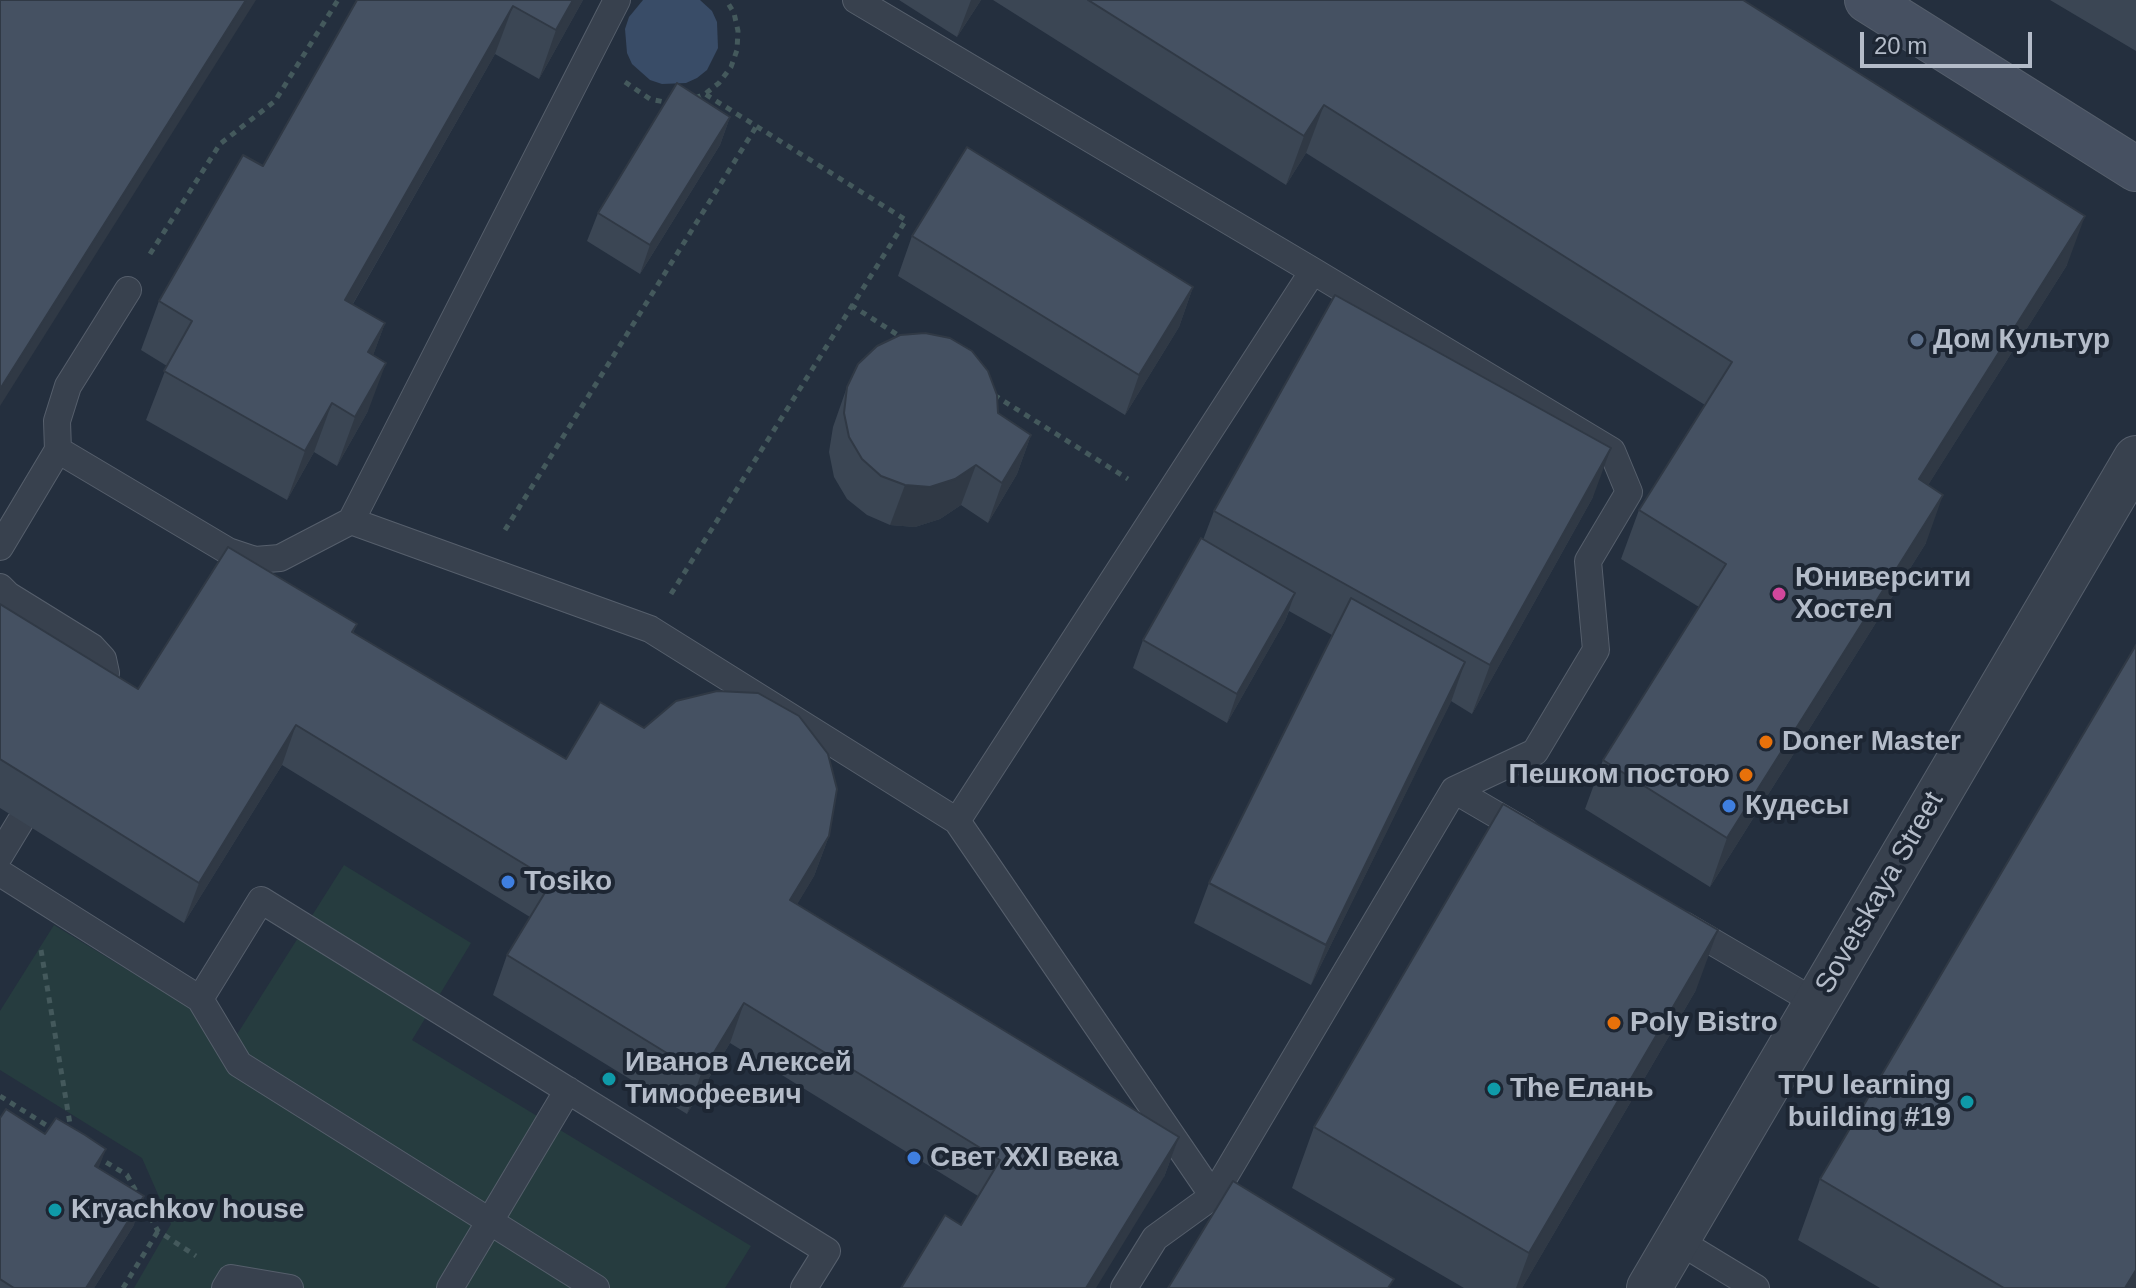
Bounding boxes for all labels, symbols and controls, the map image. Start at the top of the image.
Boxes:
scale bar [1864,16,2036,66]
text: 20 m [1874,32,1927,59]
place label: Дом Культур [1933,323,2110,357]
marker: Дом Культур [1908,331,1926,349]
place label: Юниверсити Хостел [1795,561,1971,627]
marker: Юниверсити Хостел [1770,585,1788,603]
place label: Doner Master [1782,725,1961,759]
marker: Doner Master [1757,733,1775,751]
place label: Пешком постою [1509,758,1730,792]
marker: Пешком постою [1737,766,1755,784]
street label: Sovetskaya Street [1809,786,1951,1000]
place label: Кудесы [1745,789,1849,823]
marker: Кудесы [1720,797,1738,815]
place label: Tosiko [524,865,612,899]
marker: Tosiko [499,873,517,891]
place label: Poly Bistro [1630,1006,1778,1040]
marker: Poly Bistro [1605,1014,1623,1032]
place label: Иванов Алексей Тимофеевич [625,1046,852,1112]
place label: TPU learning building #19 [1778,1069,1951,1135]
marker: Иванов Алексей Тимофеевич [600,1070,618,1088]
place label: The Елань [1510,1072,1654,1106]
marker: The Елань [1485,1080,1503,1098]
marker: TPU learning building #19 [1958,1093,1976,1111]
place label: Свет XXI века [930,1141,1119,1175]
marker: Свет XXI века [905,1149,923,1167]
place label: Kryachkov house [71,1193,304,1227]
marker: Kryachkov house [46,1201,64,1219]

